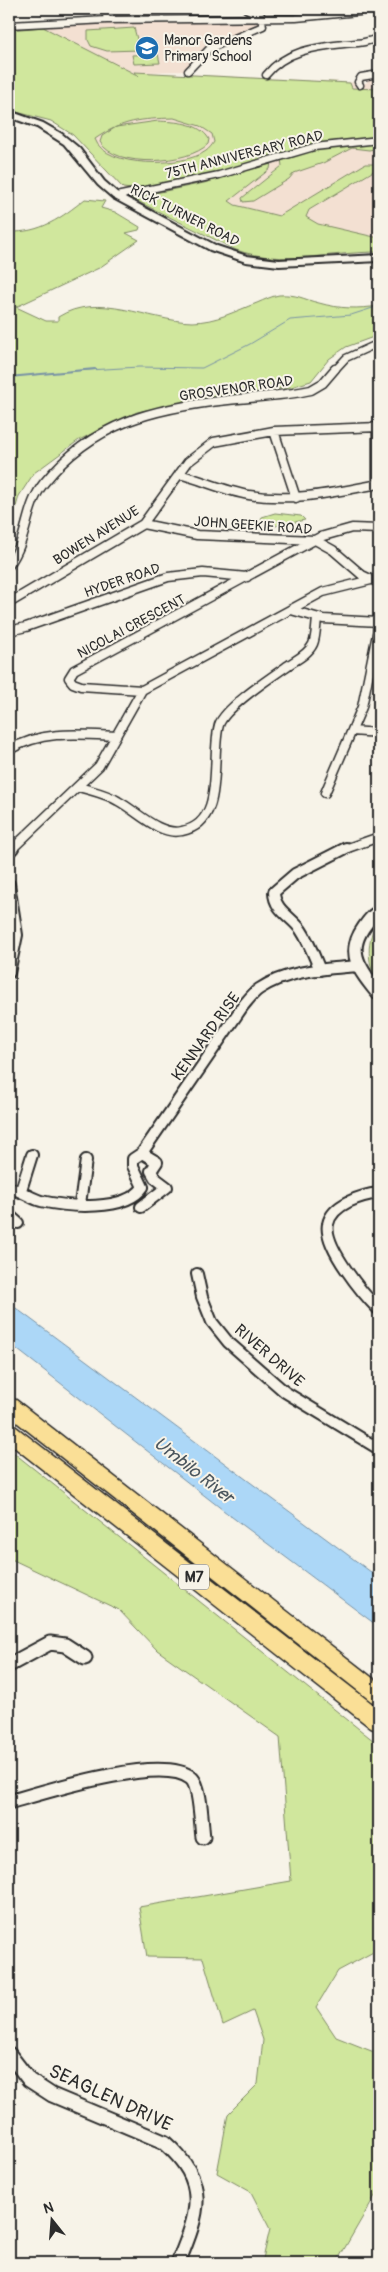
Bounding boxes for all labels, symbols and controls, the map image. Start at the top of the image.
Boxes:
place label: Manor Gardens Primary School [164,32,253,65]
school or university icon: Manor Gardens Primary School [134,35,160,61]
street label: 75TH ANNIVERSARY ROAD [164,127,325,182]
street label: RICK TURNER ROAD [127,181,242,250]
street label: GROSVENOR ROAD [178,372,294,405]
street label: BOWEN AVENUE [50,502,142,569]
street label: JOHN GEEKIE ROAD [193,513,313,538]
street label: HYDER ROAD [82,559,163,601]
street label: NICOLAI CRESCENT [74,591,188,662]
street label: KENNARD RISE [167,988,245,1085]
street label: RIVER DRIVE [230,1320,308,1392]
water label: Umbilo River [149,1432,240,1510]
road number: M7 [179,1564,209,1590]
street label: SEAGLEN DRIVE [45,2059,176,2137]
north arrow [28,2194,78,2244]
text: N [41,2199,55,2218]

